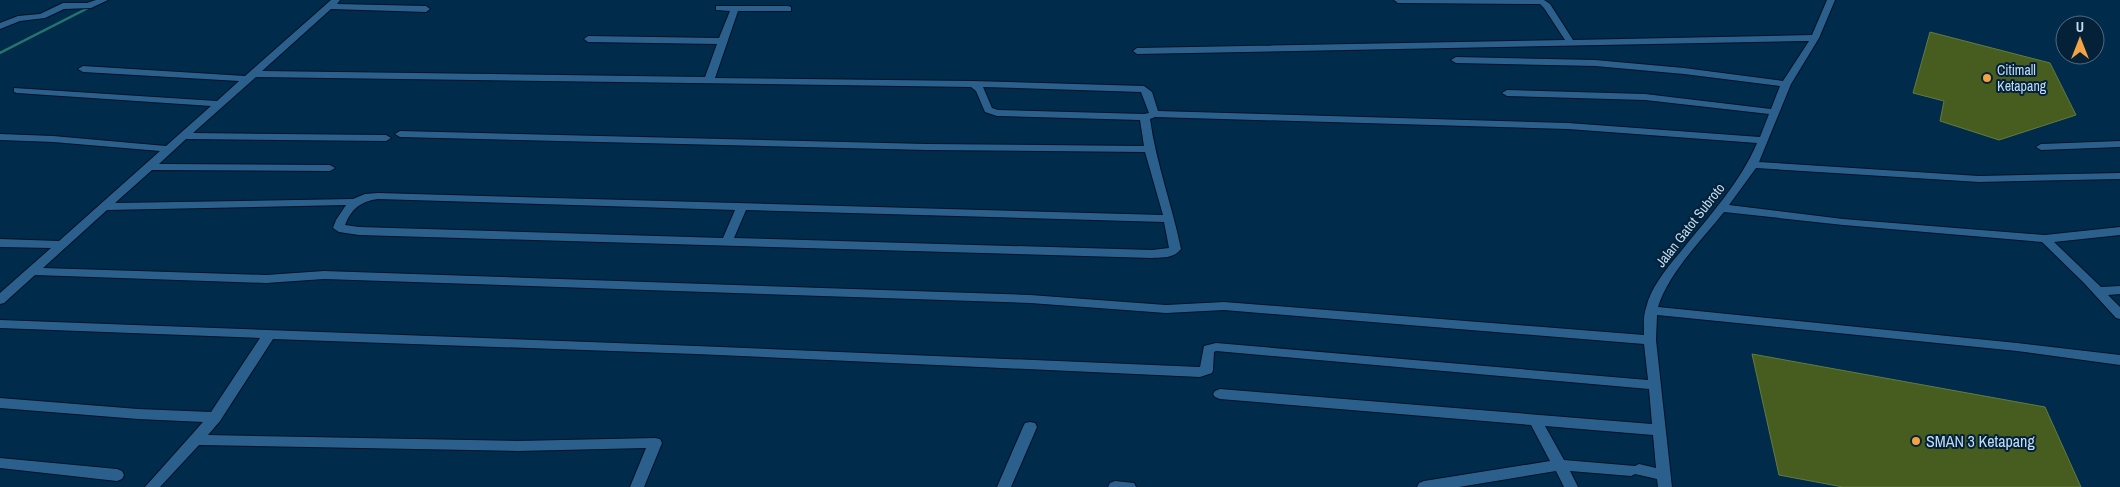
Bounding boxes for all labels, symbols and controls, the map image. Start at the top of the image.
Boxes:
north arrow [2055,15,2105,65]
text: U [2076,18,2084,36]
place label: Citimall Ketapang [1997,61,2047,95]
marker: Citimall Ketapang [1981,72,1993,84]
street label: Jalan Gatot Subroto [1651,179,1729,271]
place label: SMAN 3 Ketapang [1926,430,2035,452]
marker: SMAN 3 Ketapang [1910,435,1922,447]

